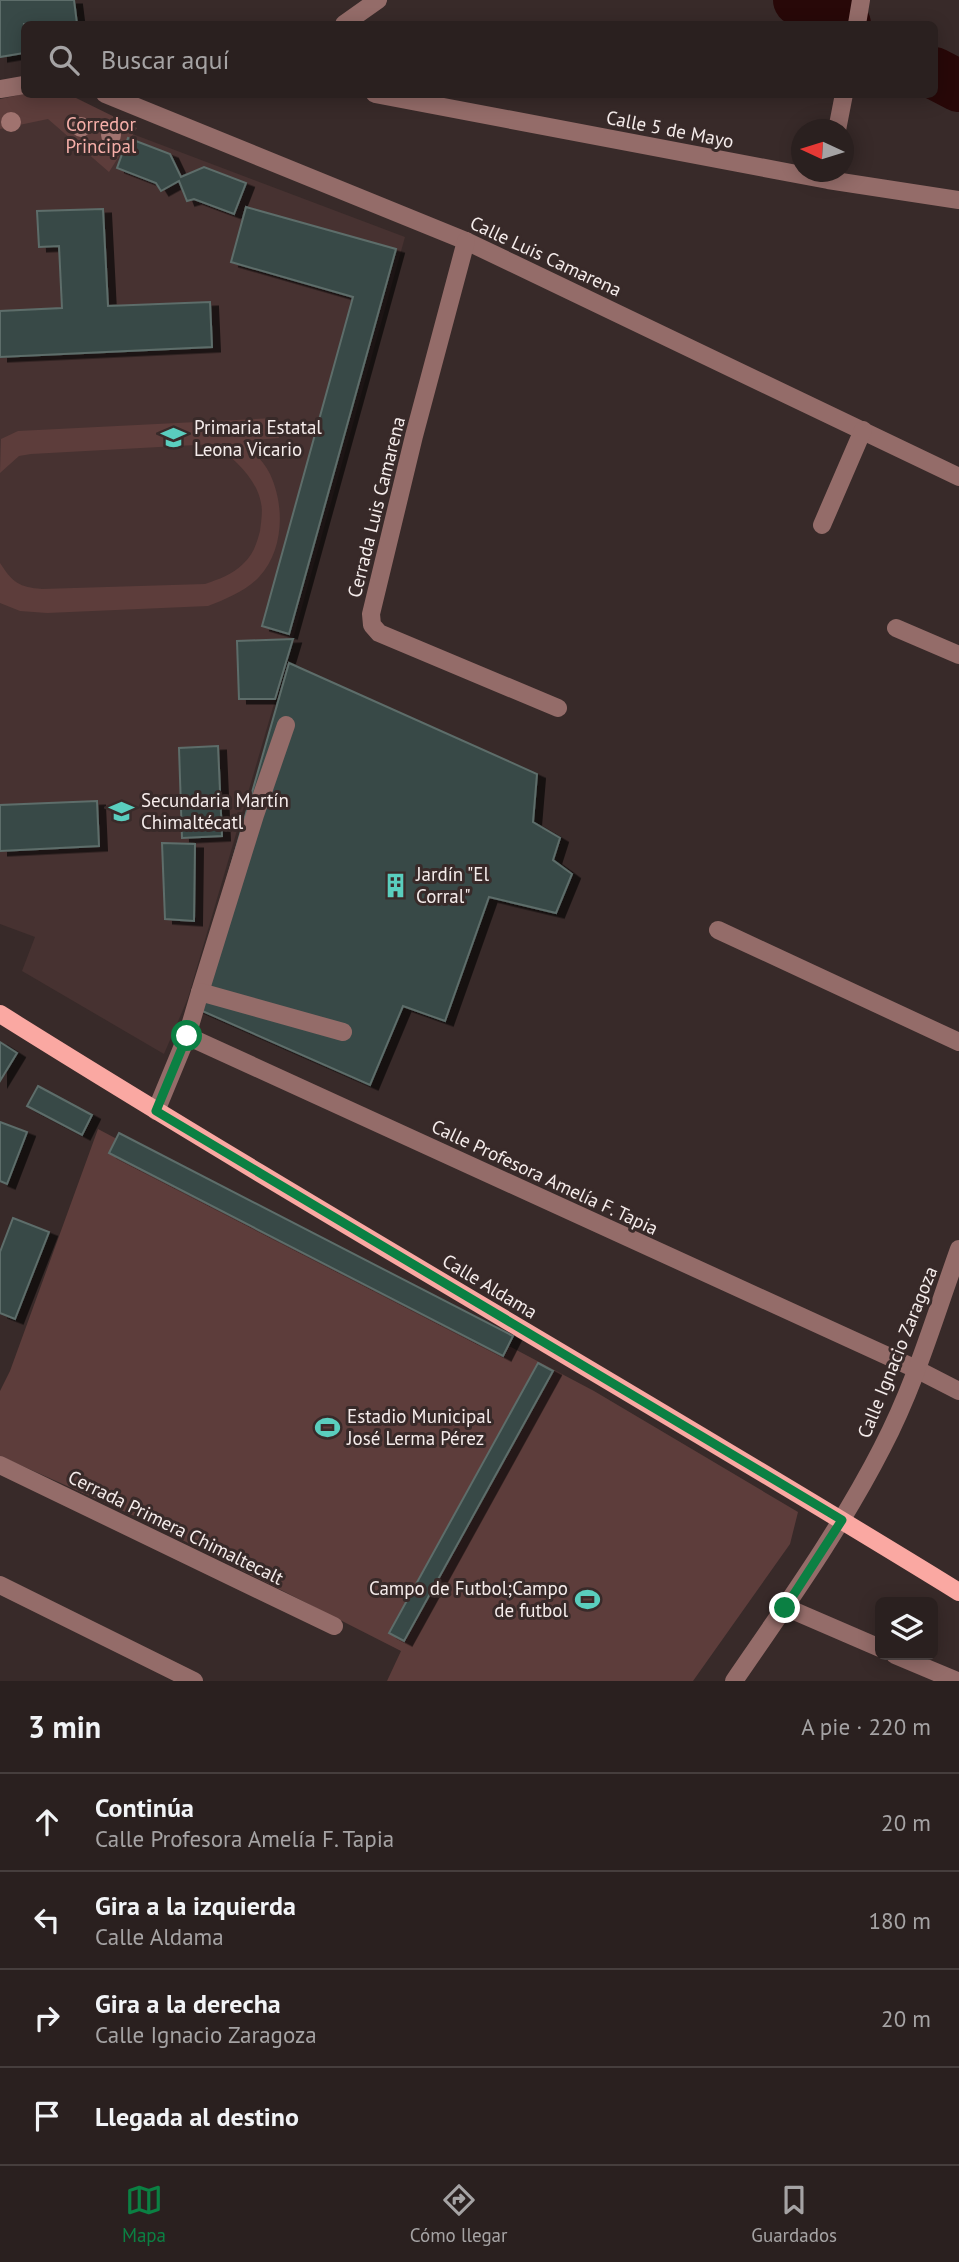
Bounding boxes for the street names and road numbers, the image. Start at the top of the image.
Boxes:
street label: Calle 5 de Mayo [604,105,736,153]
street label: Calle Luis Camarena [466,210,626,302]
street label: Cerrada Luis Camarena [342,414,410,600]
street label: Calle Profesora Amelía F. Tapia [428,1114,662,1240]
street label: Calle Aldama [438,1248,542,1324]
street label: Calle Ignacio Zaragoza [852,1263,942,1441]
street label: Cerrada Primera Chimaltecalt [64,1464,288,1590]

